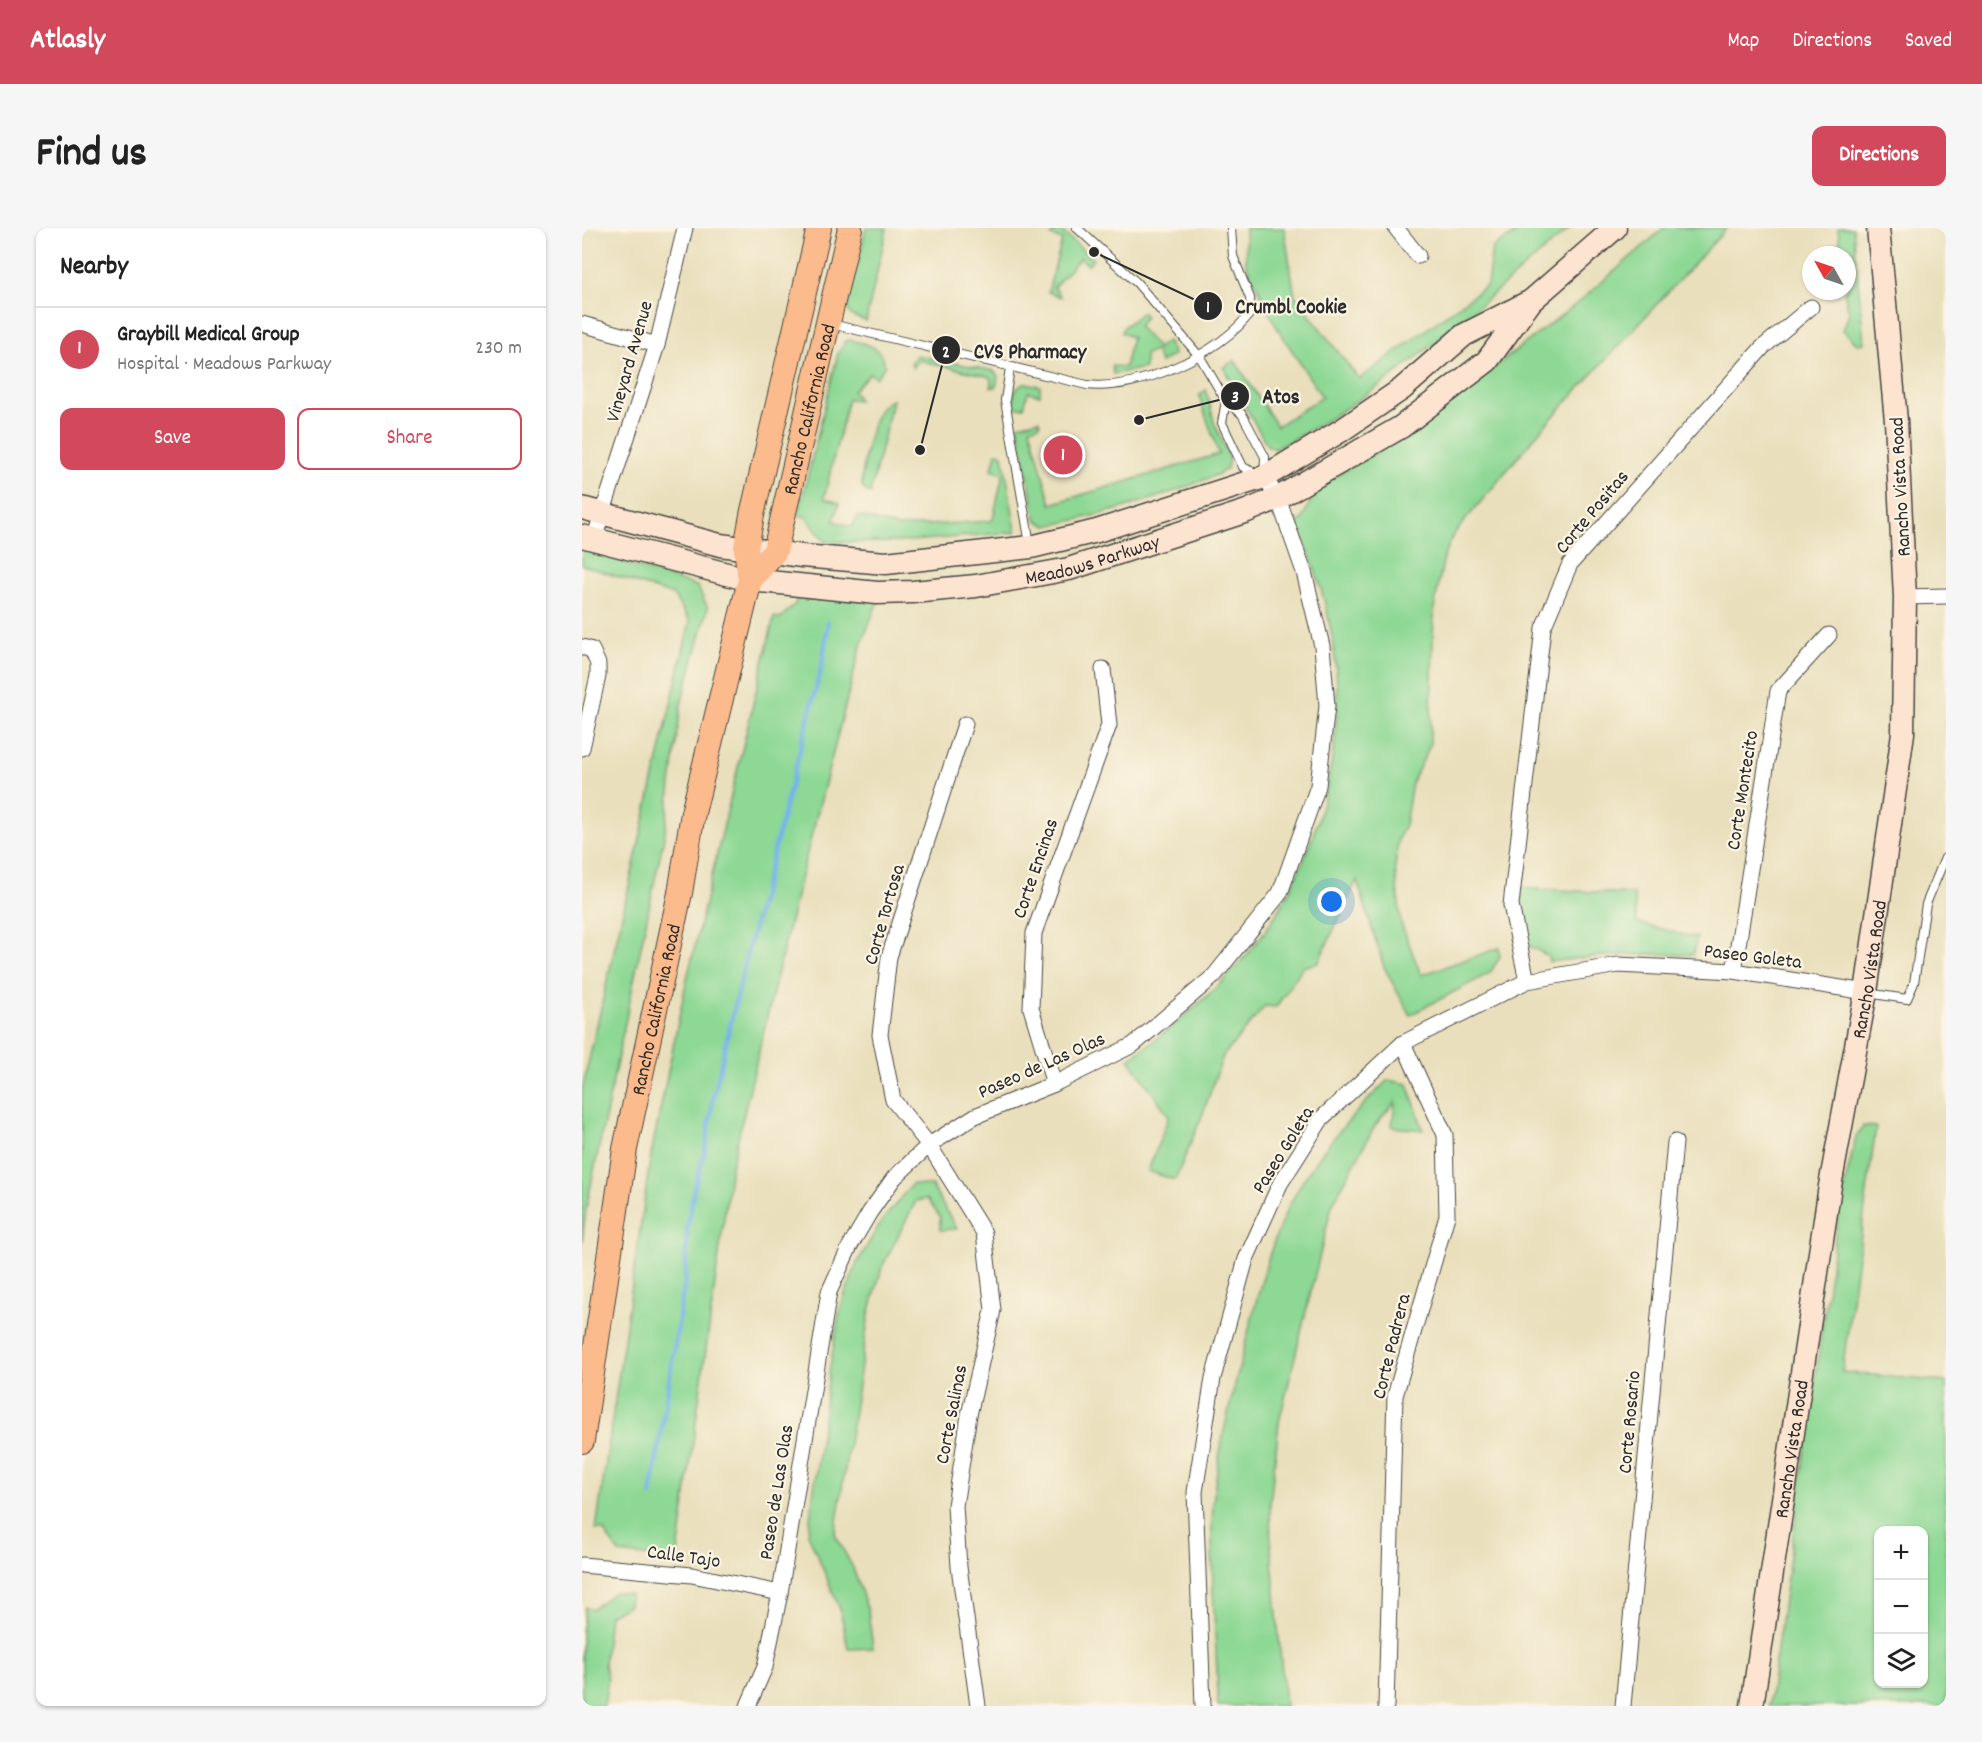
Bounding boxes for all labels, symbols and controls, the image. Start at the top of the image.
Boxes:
text: Atlasly [30,22,105,62]
text: Map [1728,27,1759,57]
text: Directions [1792,27,1872,57]
text: Saved [1905,27,1952,57]
text: Find us [36,126,147,186]
button: Directions [1812,126,1946,186]
north arrow [1802,246,1856,300]
text: Nearby [60,249,128,286]
callout: Crumbl Cookie [1193,287,1359,326]
text: Crumbl Cookie [1235,294,1347,324]
text: 1 [1206,296,1210,321]
street label: Vineyard Avenue [600,298,662,426]
text: Graybill Medical Group [117,320,300,351]
street label: Rancho California Road [778,322,844,498]
callout: CVS Pharmacy [931,331,1098,370]
text: 1 [77,335,82,363]
text: 230 m [475,335,522,363]
text: CVS Pharmacy [974,339,1088,369]
text: 2 [942,341,950,366]
text: Hospital · Meadows Parkway [117,351,331,379]
callout: Atos [1220,376,1311,415]
text: Atos [1262,384,1300,414]
text: 3 [1231,386,1239,411]
button: Save [60,408,285,470]
button: Share [297,408,522,470]
street label: Rancho Vista Road [1884,416,1920,557]
pin: 1 [1044,432,1082,478]
street label: Corte Positas [1550,465,1637,561]
street label: Meadows Parkway [1023,529,1165,594]
street label: Corte Montecito [1721,728,1767,852]
street label: Corte Encinas [1007,815,1067,923]
street label: Corte Tortosa [858,861,914,968]
your location [1317,887,1346,916]
street label: Rancho Vista Road [1847,899,1896,1041]
street label: Rancho California Road [626,922,690,1098]
street label: Paseo Goleta [1702,938,1804,978]
street label: Paseo de Las Olas [974,1026,1110,1107]
street label: Paseo Goleta [1247,1101,1323,1200]
street label: Corte Padrera [1366,1290,1420,1402]
street label: Corte Salinas [930,1363,976,1467]
street label: Corte Rosario [1613,1369,1649,1475]
street label: Rancho Vista Road [1769,1378,1818,1520]
street label: Paseo de Las Olas [753,1423,802,1562]
map controls [1874,1526,1928,1688]
button: + [1874,1526,1928,1580]
street label: Calle Tajo [645,1539,722,1577]
button: − [1874,1580,1928,1634]
button: layers [1874,1634,1928,1688]

